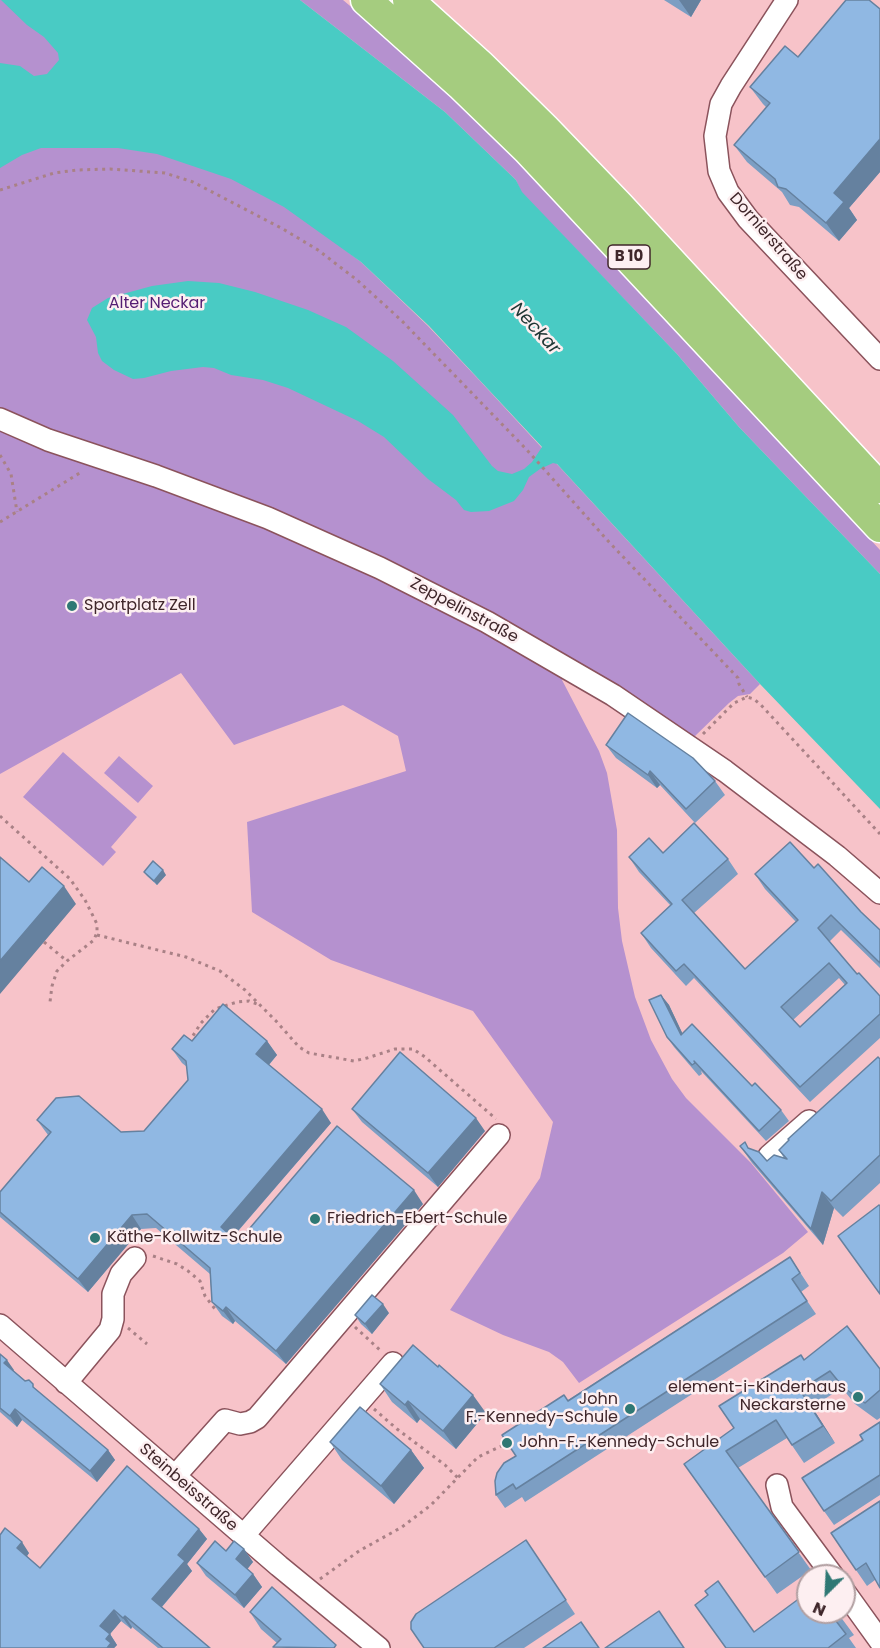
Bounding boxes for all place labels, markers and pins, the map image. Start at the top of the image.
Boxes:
place label: Sportplatz Zell [84,596,196,616]
marker: Sportplatz Zell [65,599,79,613]
place label: Friedrich-Ebert-Schule [327,1209,507,1229]
marker: Friedrich-Ebert-Schule [308,1212,322,1226]
place label: Käthe-Kollwitz-Schule [107,1228,282,1248]
marker: Käthe-Kollwitz-Schule [88,1231,102,1245]
place label: element-i-Kinderhaus Neckarsterne [668,1378,846,1416]
place label: John F.-Kennedy-Schule [466,1390,618,1428]
marker: element-i-Kinderhaus Neckarsterne [851,1390,865,1404]
marker: John F.-Kennedy-Schule [623,1402,637,1416]
place label: John-F.-Kennedy-Schule [519,1433,719,1453]
marker: John-F.-Kennedy-Schule [500,1436,514,1450]

